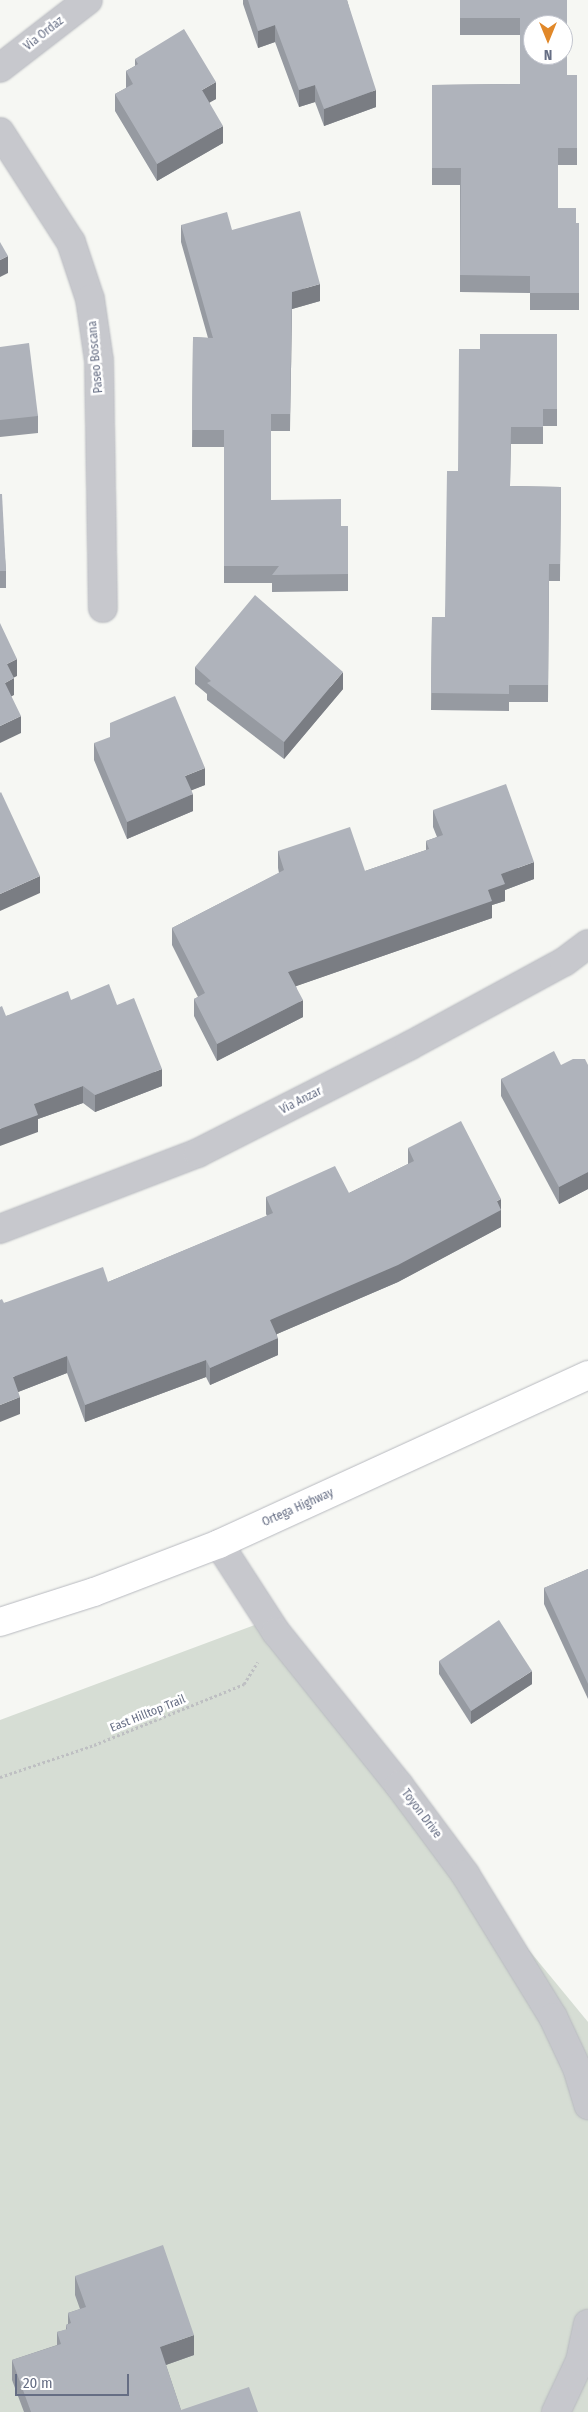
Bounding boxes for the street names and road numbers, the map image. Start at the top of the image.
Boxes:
street label: Via Ordaz [21,14,67,54]
street label: Paseo Boscana [86,320,106,394]
street label: Via Anzar [278,1084,324,1118]
street label: Ortega Highway [260,1486,336,1530]
street label: East Hilltop Trail [108,1692,188,1736]
street label: Toyon Drive [398,1787,444,1841]

